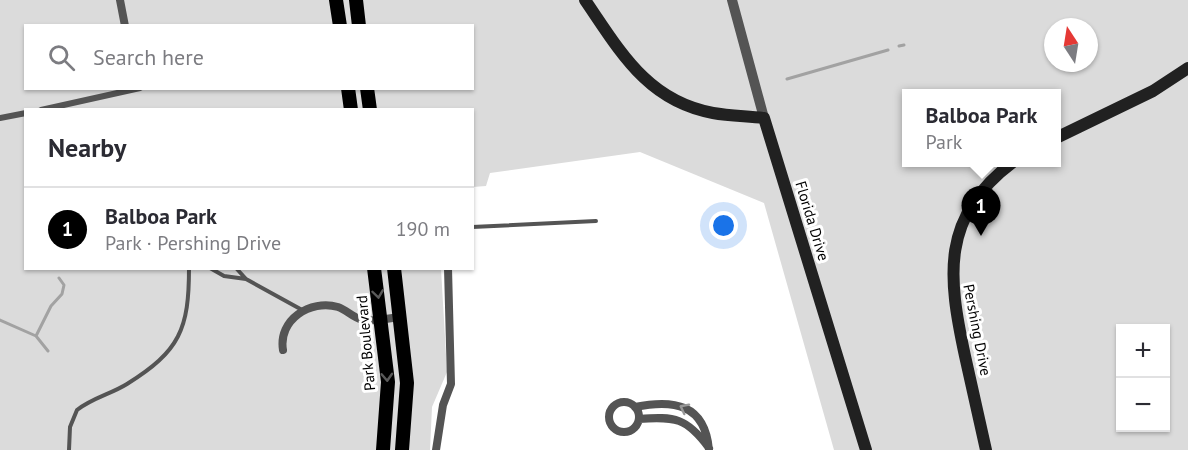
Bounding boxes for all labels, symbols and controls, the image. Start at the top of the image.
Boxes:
north arrow [1044,18,1098,72]
search box [24,24,474,90]
icon: search [45,41,78,74]
text: Search here [93,43,204,71]
popup [902,89,1061,167]
text: Balboa Park [926,101,1037,129]
text: Park [926,129,962,155]
text: Nearby [48,131,126,164]
street label: Florida Drive [791,179,834,263]
pin: 1 [962,186,1000,236]
text: Balboa Park [105,202,217,230]
your location [709,211,738,240]
text: 1 [62,216,73,242]
text: 190 m [396,216,450,242]
text: Park · Pershing Drive [105,230,281,256]
street label: Pershing Drive [959,282,996,377]
one-way arrow [371,289,383,298]
street label: Park Boulevard [352,295,379,391]
map controls [1116,324,1170,432]
button: + [1116,324,1170,378]
one-way arrow [381,373,394,382]
button: − [1116,378,1170,432]
one-way arrow [679,404,690,416]

